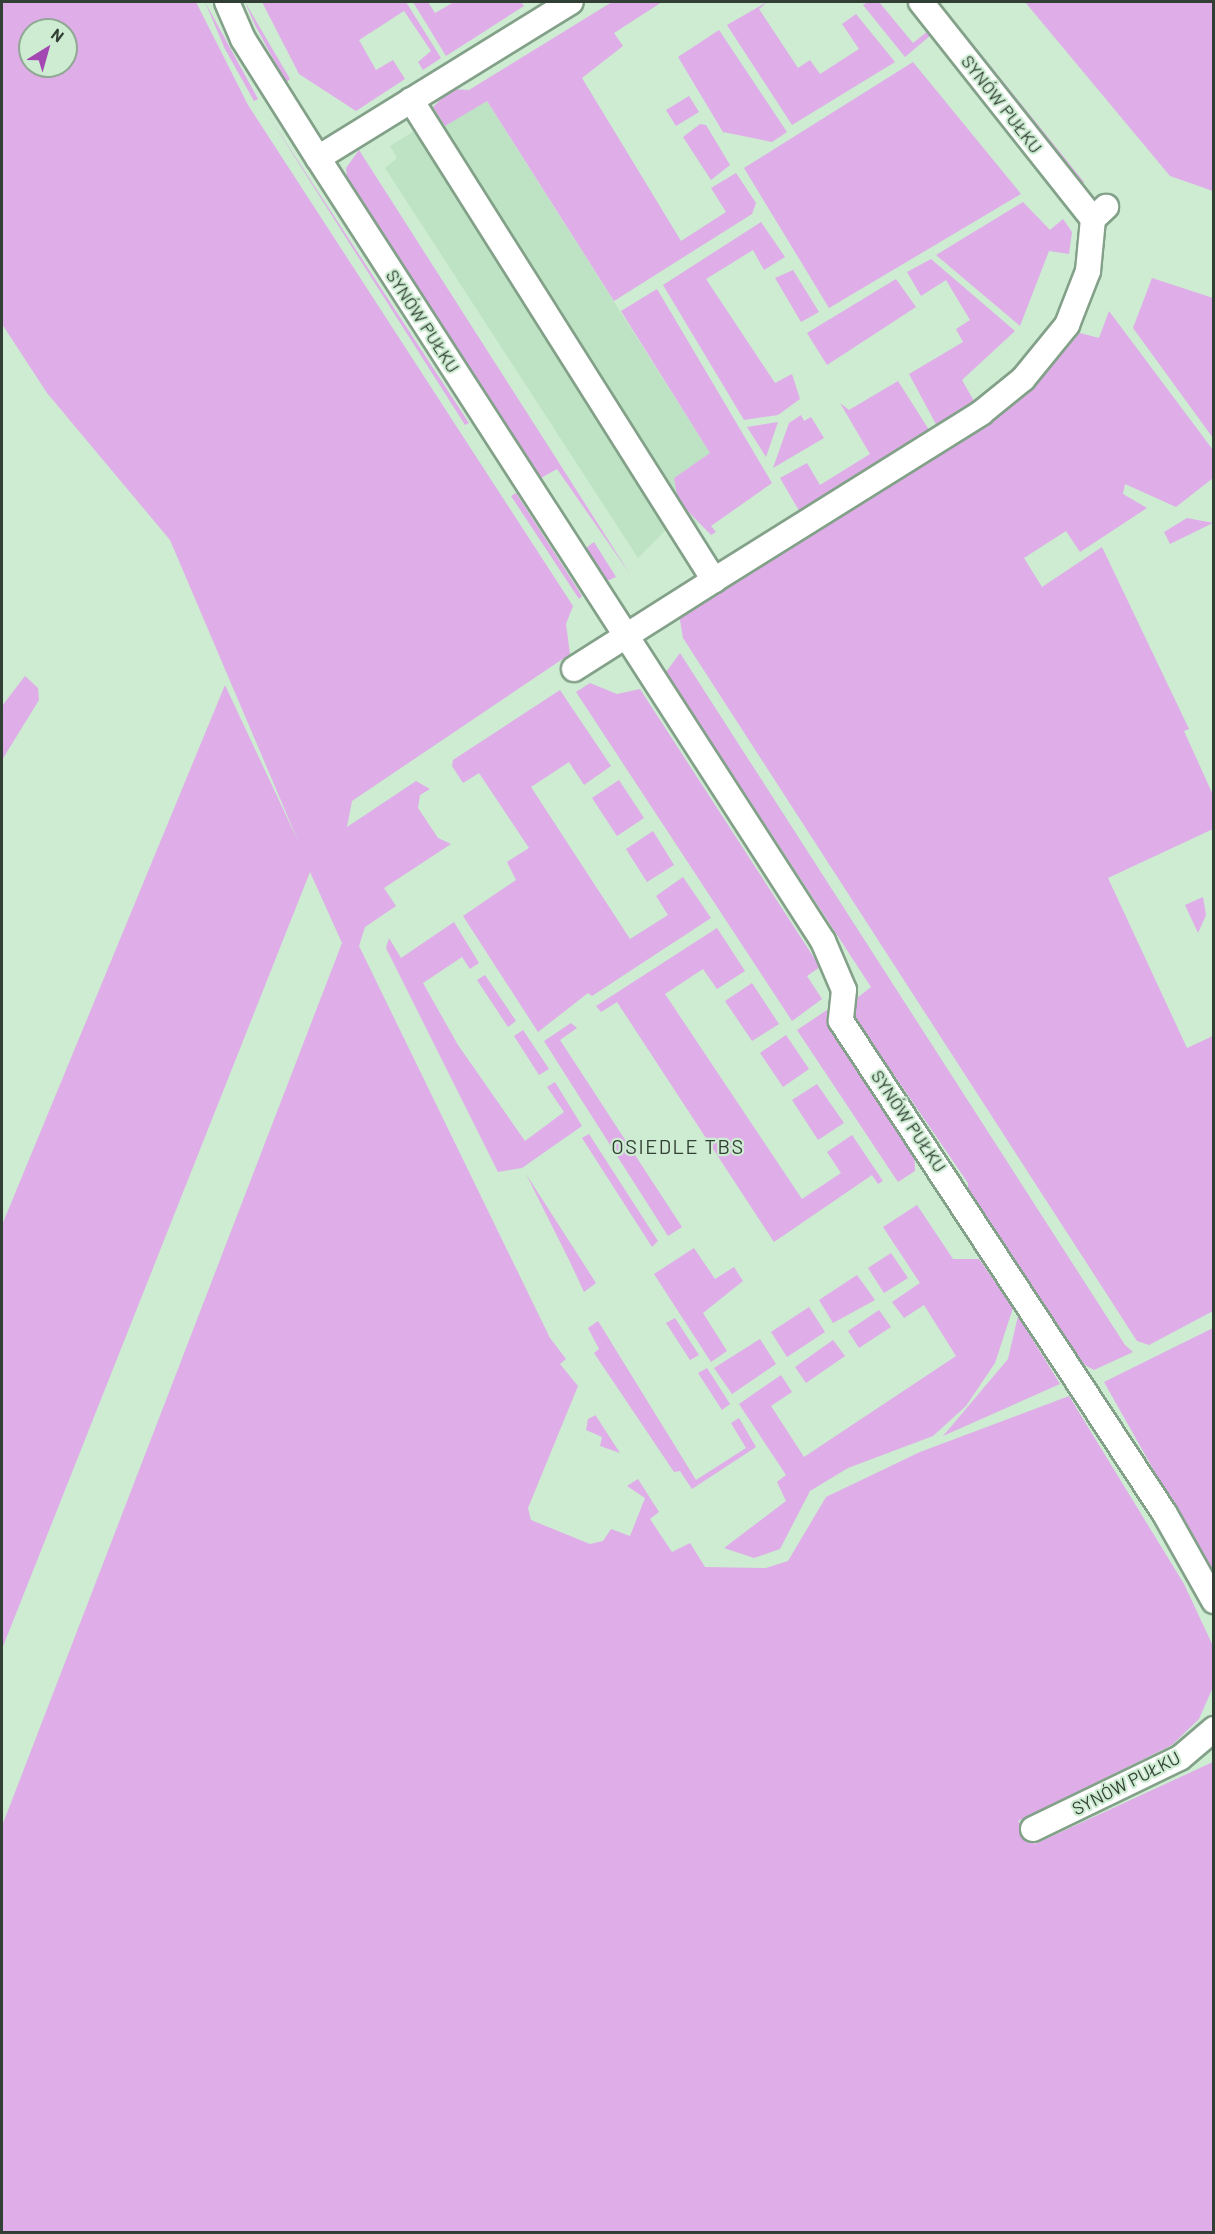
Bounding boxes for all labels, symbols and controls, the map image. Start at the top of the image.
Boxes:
north arrow [18,18,78,78]
text: N [48,24,68,46]
street label: SYNÓW PUŁKU [957,51,1047,157]
street label: SYNÓW PUŁKU [382,265,464,377]
street label: SYNÓW PUŁKU [867,1066,951,1176]
district label: OSIEDLE TBS [611,1134,745,1158]
street label: SYNÓW PUŁKU [1068,1746,1184,1820]

